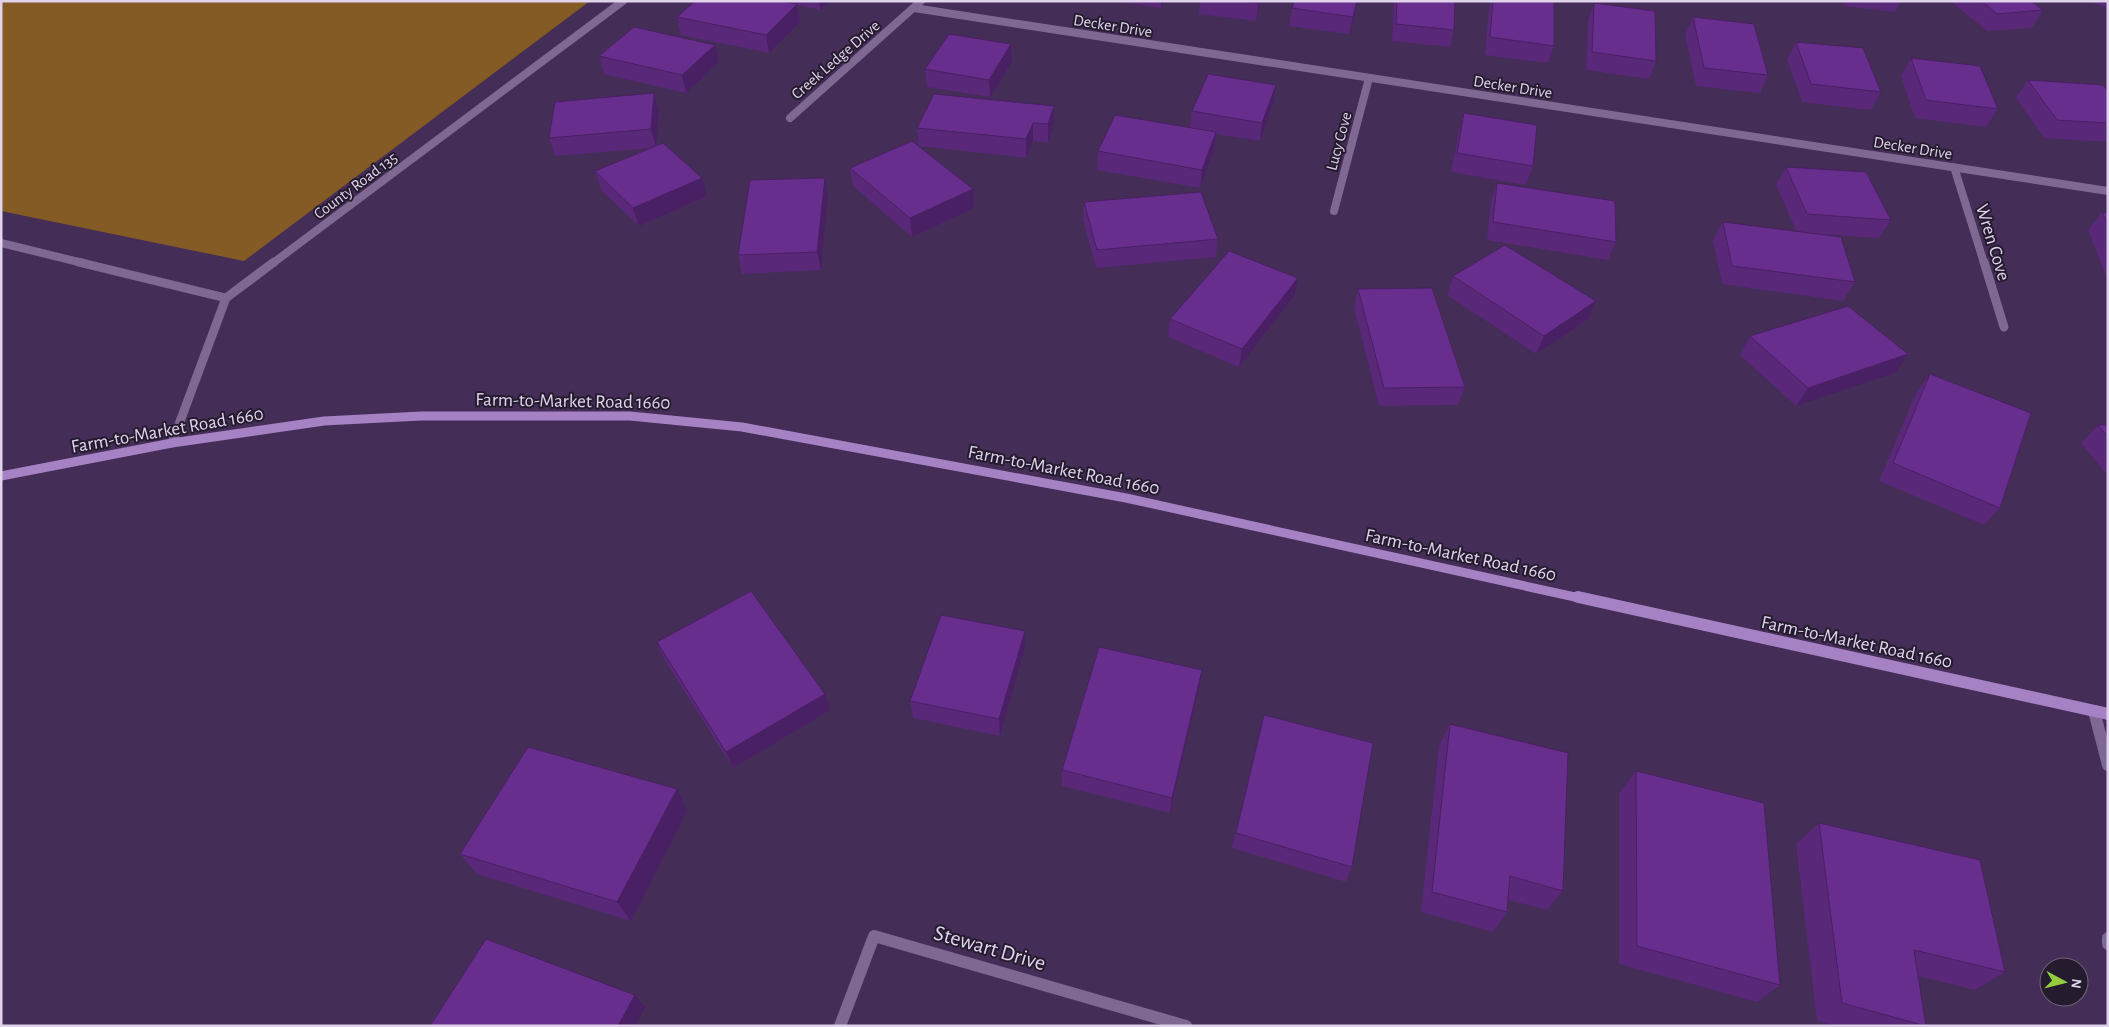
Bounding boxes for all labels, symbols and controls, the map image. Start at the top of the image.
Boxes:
street label: Decker Drive [1072,12,1153,40]
street label: Creek Ledge Drive [789,17,883,102]
street label: Decker Drive [1472,73,1553,101]
street label: Lucy Cove [1323,110,1355,173]
street label: Decker Drive [1872,134,1953,162]
street label: County Road 135 [311,149,401,223]
street label: Wren Cove [1972,202,2013,283]
street label: Farm-to-Market Road 1660 [475,390,671,413]
street label: Farm-to-Market Road 1660 [70,404,265,457]
street label: Farm-to-Market Road 1660 [966,443,1161,498]
street label: Farm-to-Market Road 1660 [1363,526,1558,585]
street label: Farm-to-Market Road 1660 [1759,613,1954,672]
street label: Stewart Drive [931,922,1048,974]
north arrow [2039,957,2089,1007]
text: N [2068,978,2083,989]

